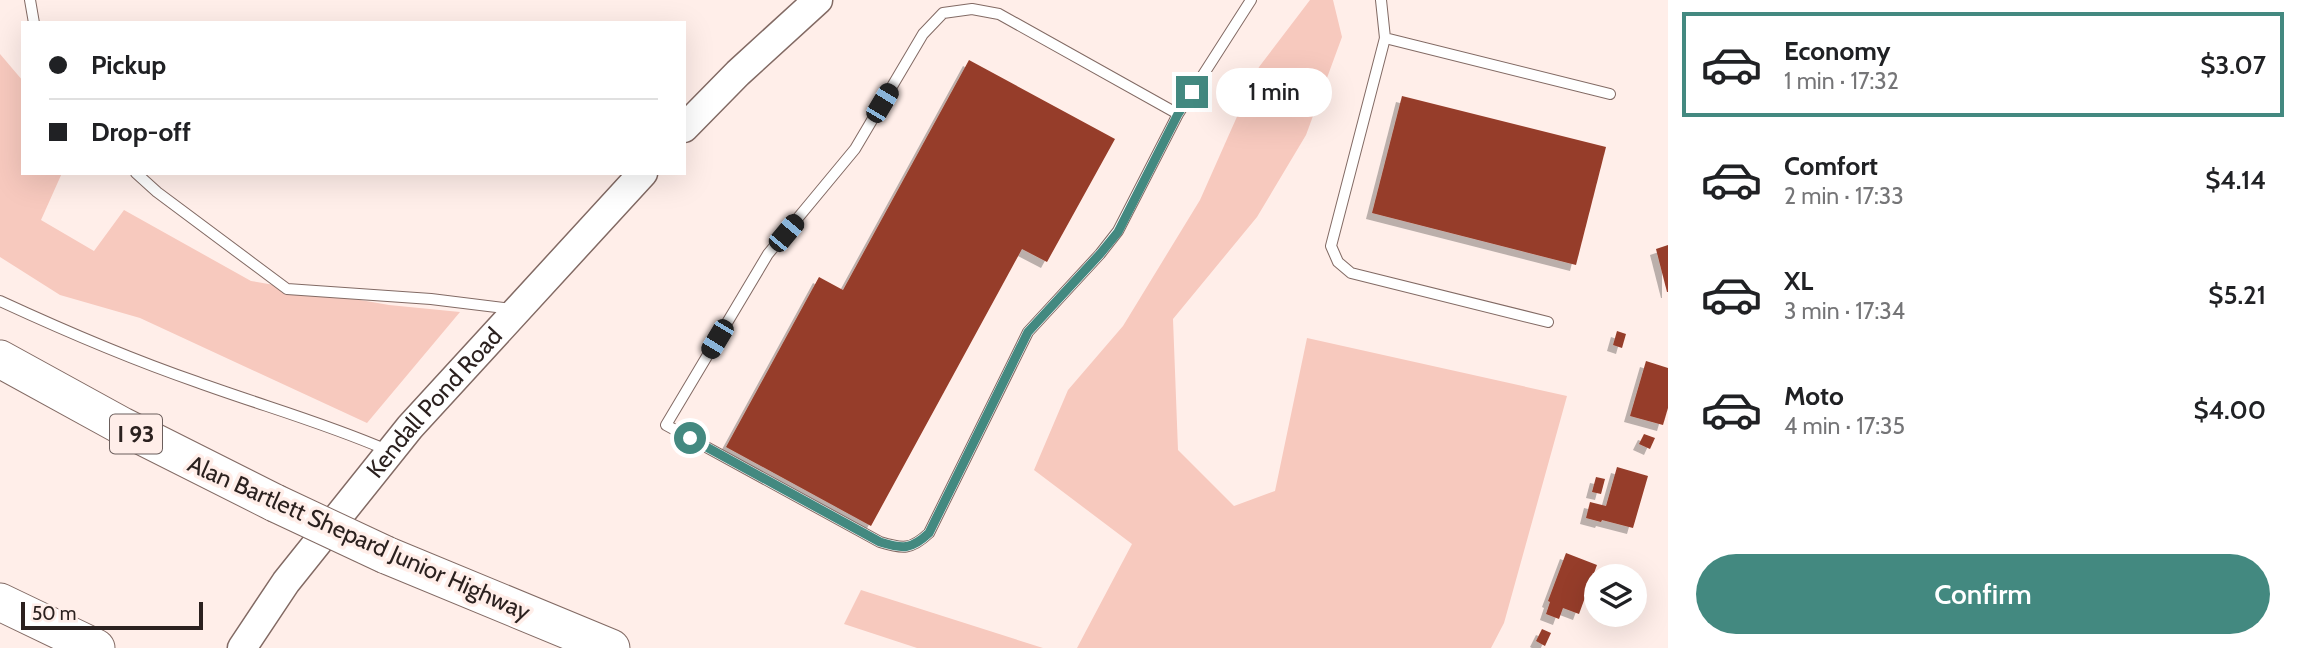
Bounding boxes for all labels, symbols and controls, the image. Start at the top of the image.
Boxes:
icon: car [1700,33,1763,96]
text: Economy [1784,35,1890,67]
text: Pickup [91,49,166,81]
text: $3.07 [2200,49,2266,81]
text: 1 min · 17:32 [1784,67,1899,95]
callout: 1 min [1216,68,1332,116]
route end [1176,76,1208,108]
text: 1 min [1248,78,1300,106]
car [863,80,902,126]
text: Drop-off [91,116,191,148]
icon: car [1700,148,1763,211]
text: Comfort [1784,150,1878,182]
text: $4.14 [2205,164,2266,196]
text: 2 min · 17:33 [1784,182,1904,210]
car [765,210,808,256]
icon: car [1700,263,1763,326]
text: XL [1784,265,1813,297]
text: $5.21 [2208,279,2266,311]
text: 3 min · 17:34 [1784,297,1905,325]
car [698,316,737,362]
street label: Kendall Pond Road [360,321,508,484]
icon: car [1700,378,1763,441]
text: Moto [1784,380,1844,412]
text: $4.00 [2193,394,2266,426]
text: 4 min · 17:35 [1784,412,1905,440]
road number: I 93 [110,414,162,454]
route start [674,422,706,454]
street label: Alan Bartlett Shepard Junior Highway [183,449,535,626]
button: Confirm [1696,554,2270,634]
map controls [1584,564,1647,627]
button: layers [1584,564,1647,627]
scale bar [21,599,203,631]
text: 50 m [32,602,76,625]

